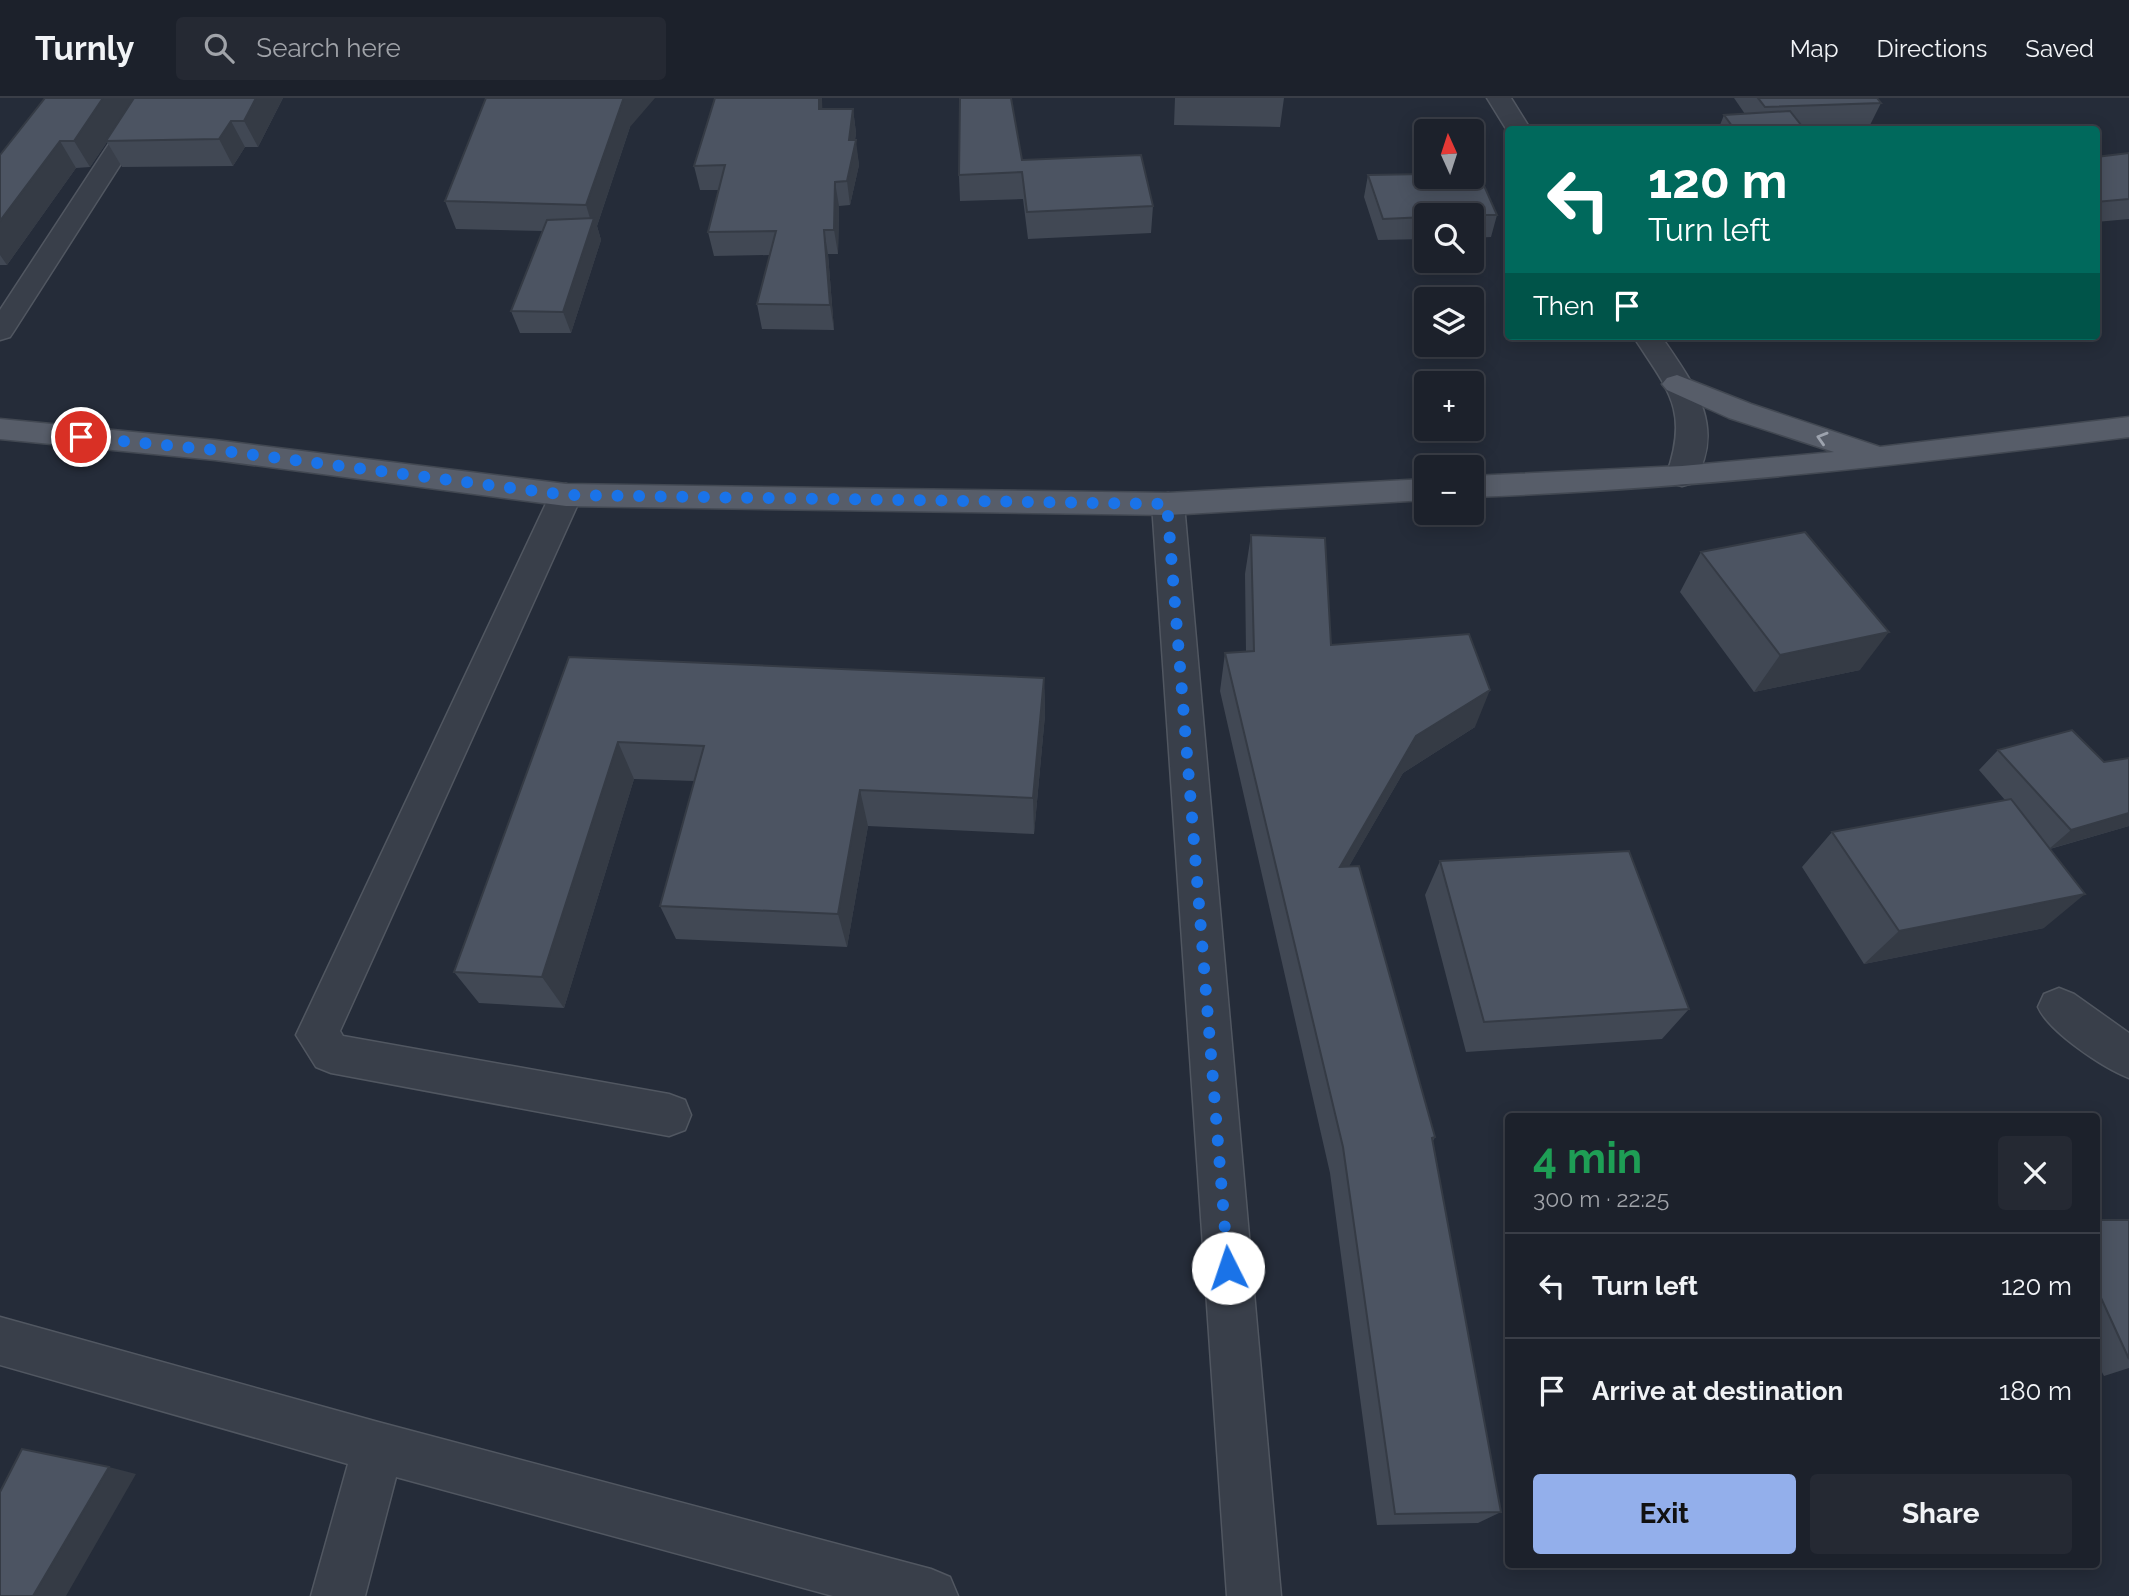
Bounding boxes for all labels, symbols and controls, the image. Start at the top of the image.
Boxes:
search box [176,17,666,80]
text: Turnly [35,29,134,68]
icon: search [200,29,238,67]
text: Search here [256,33,401,63]
text: Map [1790,34,1839,63]
text: Directions [1877,34,1987,63]
text: Saved [2025,34,2094,63]
north arrow [1414,119,1484,189]
map controls [1414,119,1484,525]
text: 120 m [1648,152,1787,209]
icon: left [1533,154,1624,245]
button: search [1414,203,1484,273]
text: Turn left [1648,211,1770,248]
button: layers [1414,287,1484,357]
icon: arrive [1608,287,1646,325]
text: Then [1533,291,1594,321]
button: + [1414,371,1484,441]
pin [51,407,111,467]
icon: arrive [62,418,100,456]
one-way arrow [1816,431,1828,446]
button: − [1414,455,1484,525]
text: 4 min [1533,1134,1642,1183]
button: close [1998,1136,2072,1210]
text: 300 m · 22:25 [1533,1185,1669,1212]
position arrow [1191,1231,1265,1305]
icon: left [1533,1267,1571,1305]
text: Turn left [1592,1271,1698,1301]
text: 120 m [2001,1271,2072,1301]
icon: arrive [1533,1372,1571,1410]
text: Arrive at destination [1592,1376,1843,1406]
text: 180 m [1999,1376,2072,1406]
button: Exit [1533,1474,1796,1554]
button: Share [1810,1474,2072,1554]

